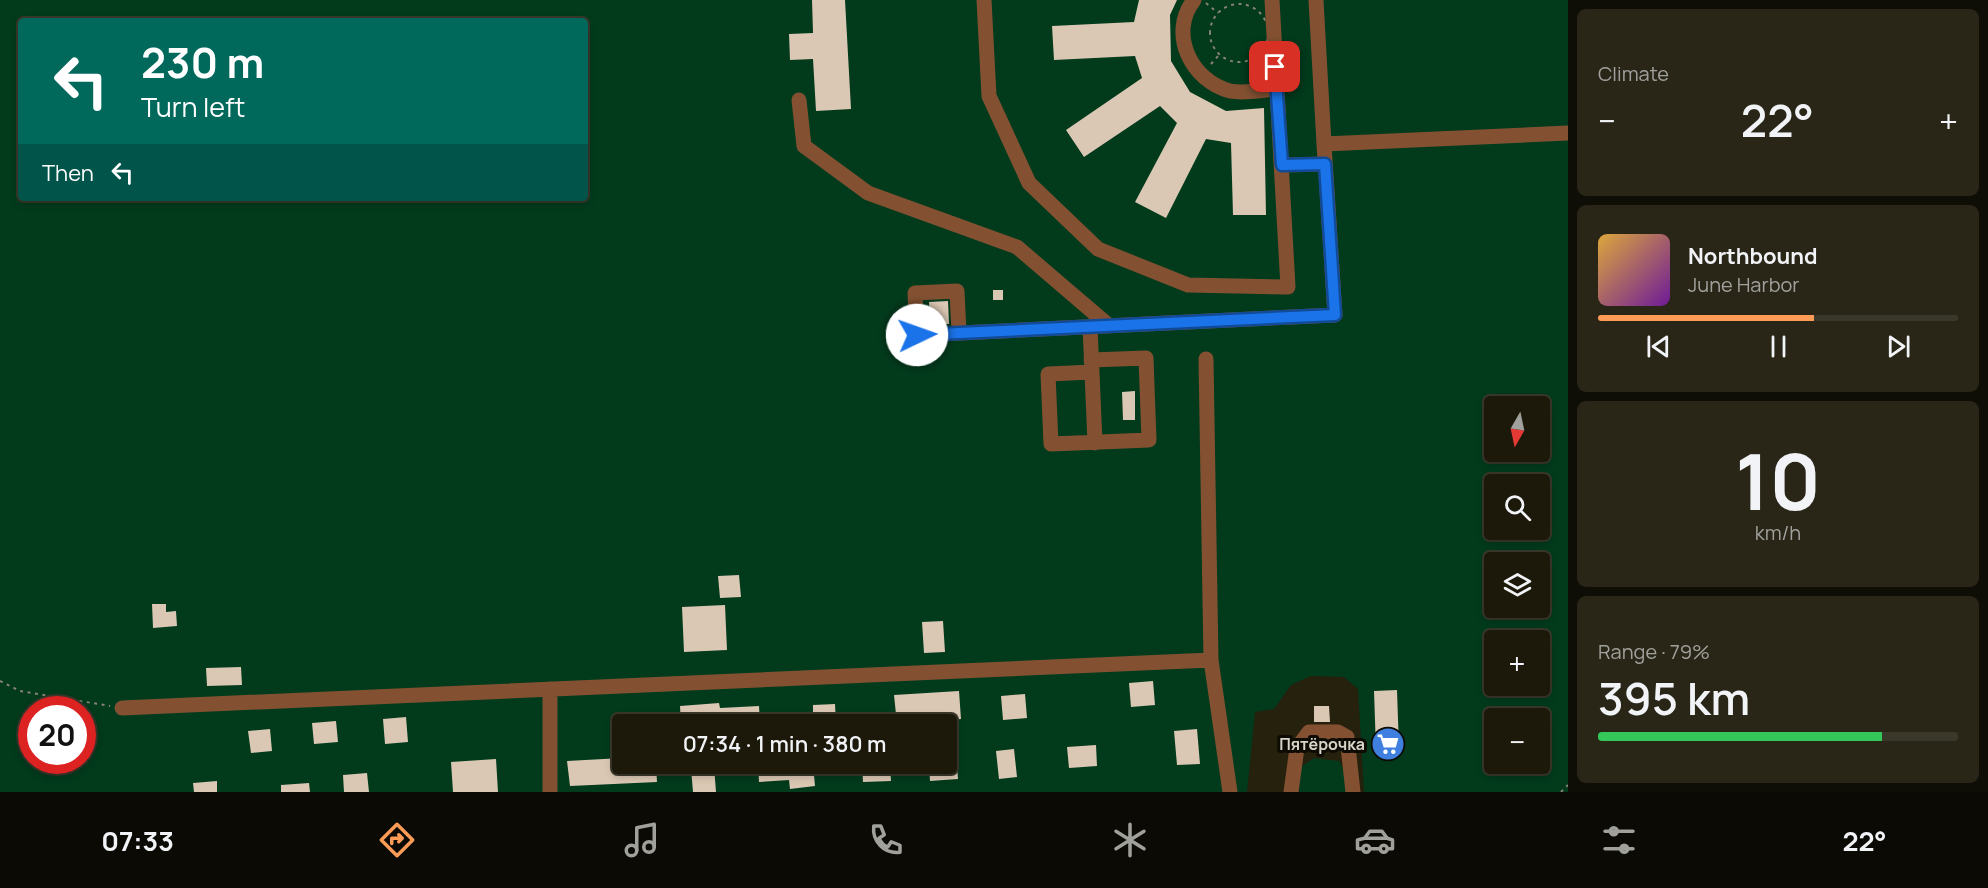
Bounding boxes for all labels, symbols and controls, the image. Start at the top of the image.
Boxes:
text: 230 m [141,33,264,91]
pin [1249,41,1300,92]
icon: left [42,42,120,120]
icon: arrive [1258,50,1291,83]
text: Climate [1598,60,1669,87]
text: Turn left [141,88,245,125]
text: 22° [1741,89,1814,151]
text: − [1598,98,1616,143]
text: + [1939,98,1958,143]
icon: left [106,156,139,189]
text: Then [42,158,94,188]
text: Northbound [1688,241,1818,271]
text: June Harbor [1688,271,1800,298]
position arrow [885,303,949,367]
icon: previous [1642,330,1675,363]
icon: pause [1762,330,1795,363]
icon: next [1882,330,1915,363]
north arrow [1484,396,1550,462]
map controls [1484,396,1550,774]
text: 10 [1735,427,1821,533]
button: search [1484,474,1550,540]
text: km/h [1755,519,1801,546]
button: layers [1484,552,1550,618]
button: + [1484,630,1550,696]
text: Range · 79% [1598,638,1710,665]
text: 395 km [1598,667,1750,729]
speed limit sign: 20 [18,696,96,774]
button: − [1484,708,1550,774]
supermarket icon: Пятёрочка [1370,726,1406,762]
text: 07:34 · 1 min · 380 m [683,729,886,759]
place label: Пятёрочка [1279,733,1365,755]
icon: directions [376,819,418,861]
icon: music [621,819,663,861]
icon: phone [865,819,907,861]
icon: climate [1109,819,1151,861]
icon: car [1354,819,1396,861]
icon: filters [1598,819,1640,861]
text: 07:33 [101,822,174,859]
text: 22° [1842,822,1887,859]

